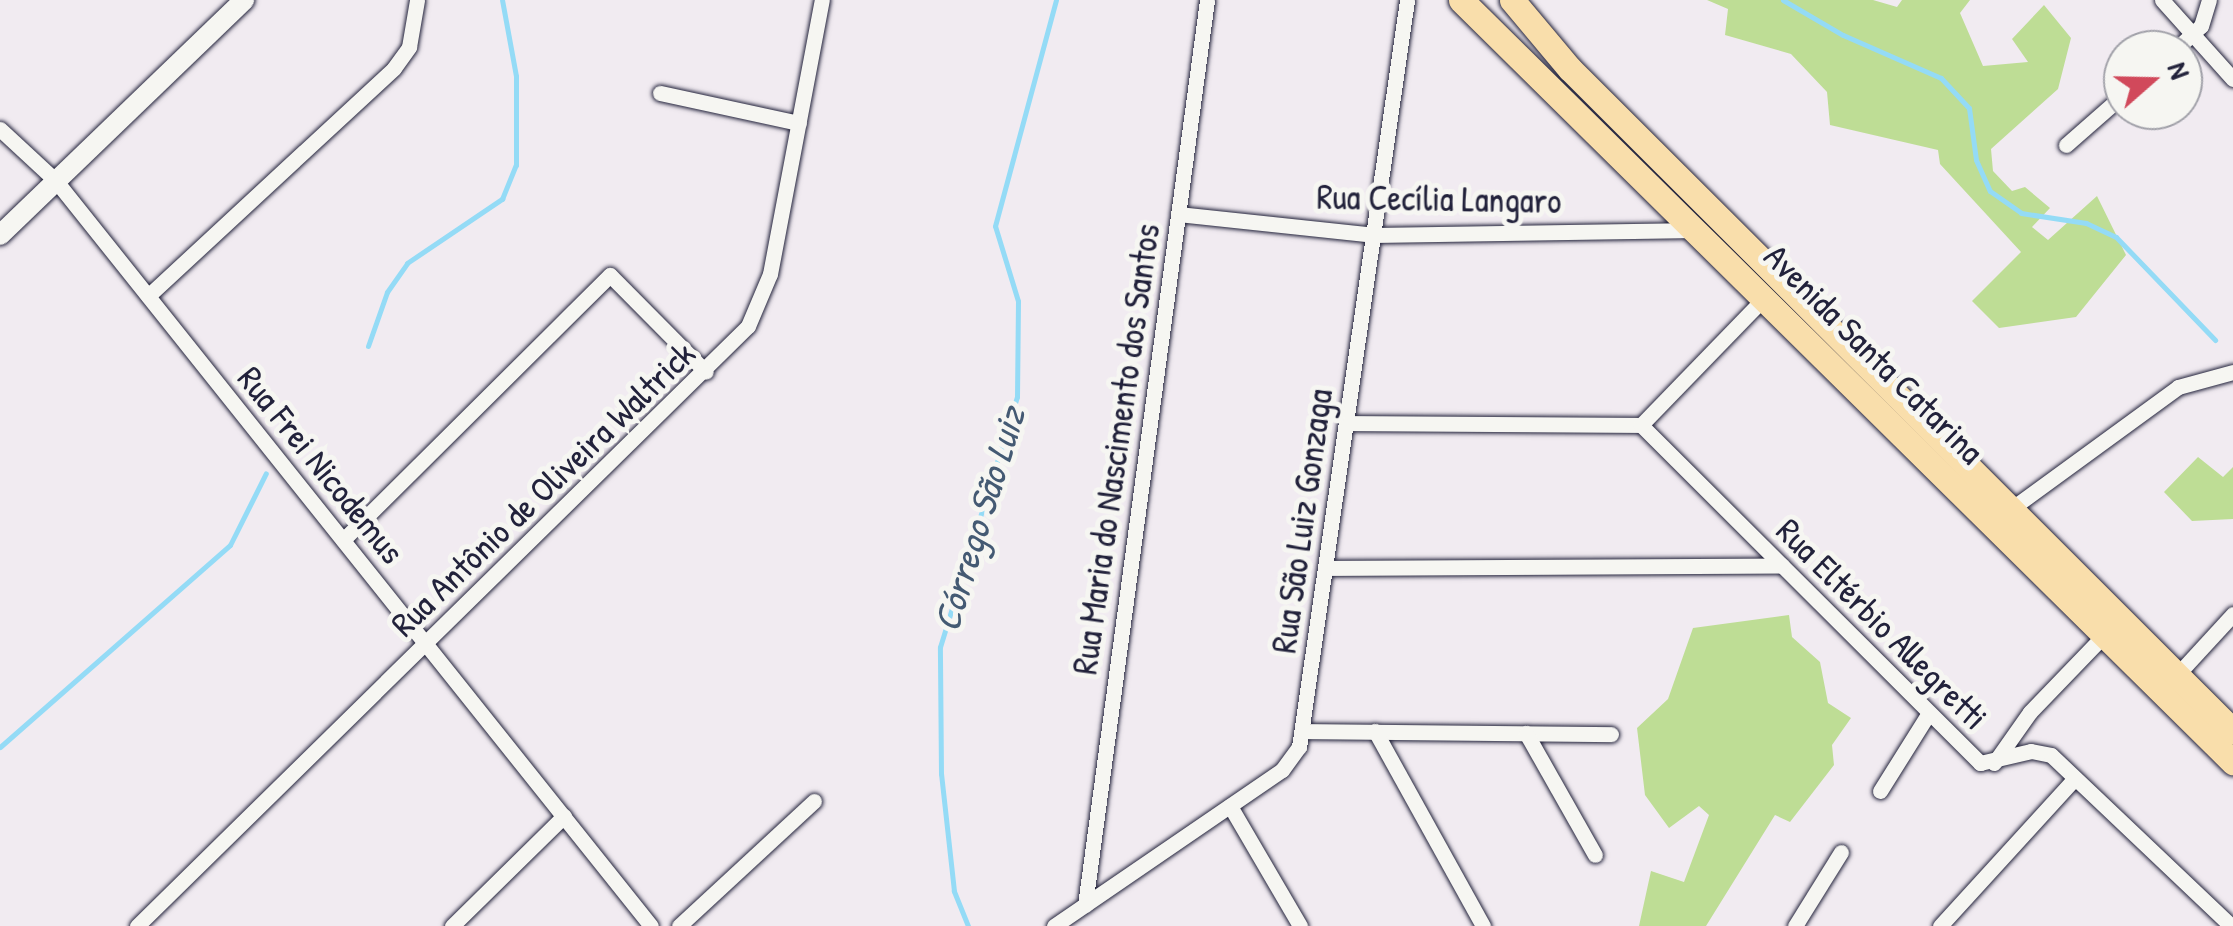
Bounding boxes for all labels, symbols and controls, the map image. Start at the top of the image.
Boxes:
north arrow [2103,30,2203,130]
text: N [2159,57,2200,84]
street label: Rua Cecília Langaro [1316,176,1562,222]
street label: Rua Maria do Nascimento dos Santos [1064,221,1168,677]
street label: Avenida Santa Catarina [1756,236,1992,472]
street label: Rua Antônio de Oliveira Waltrick [382,333,704,645]
street label: Rua Frei Nicodemus [229,358,413,572]
street label: Rua São Luiz Gonzaga [1263,386,1341,656]
water label: Córrego São Luiz [923,401,1035,637]
street label: Rua Eltérbio Allegretti [1768,510,1996,738]

